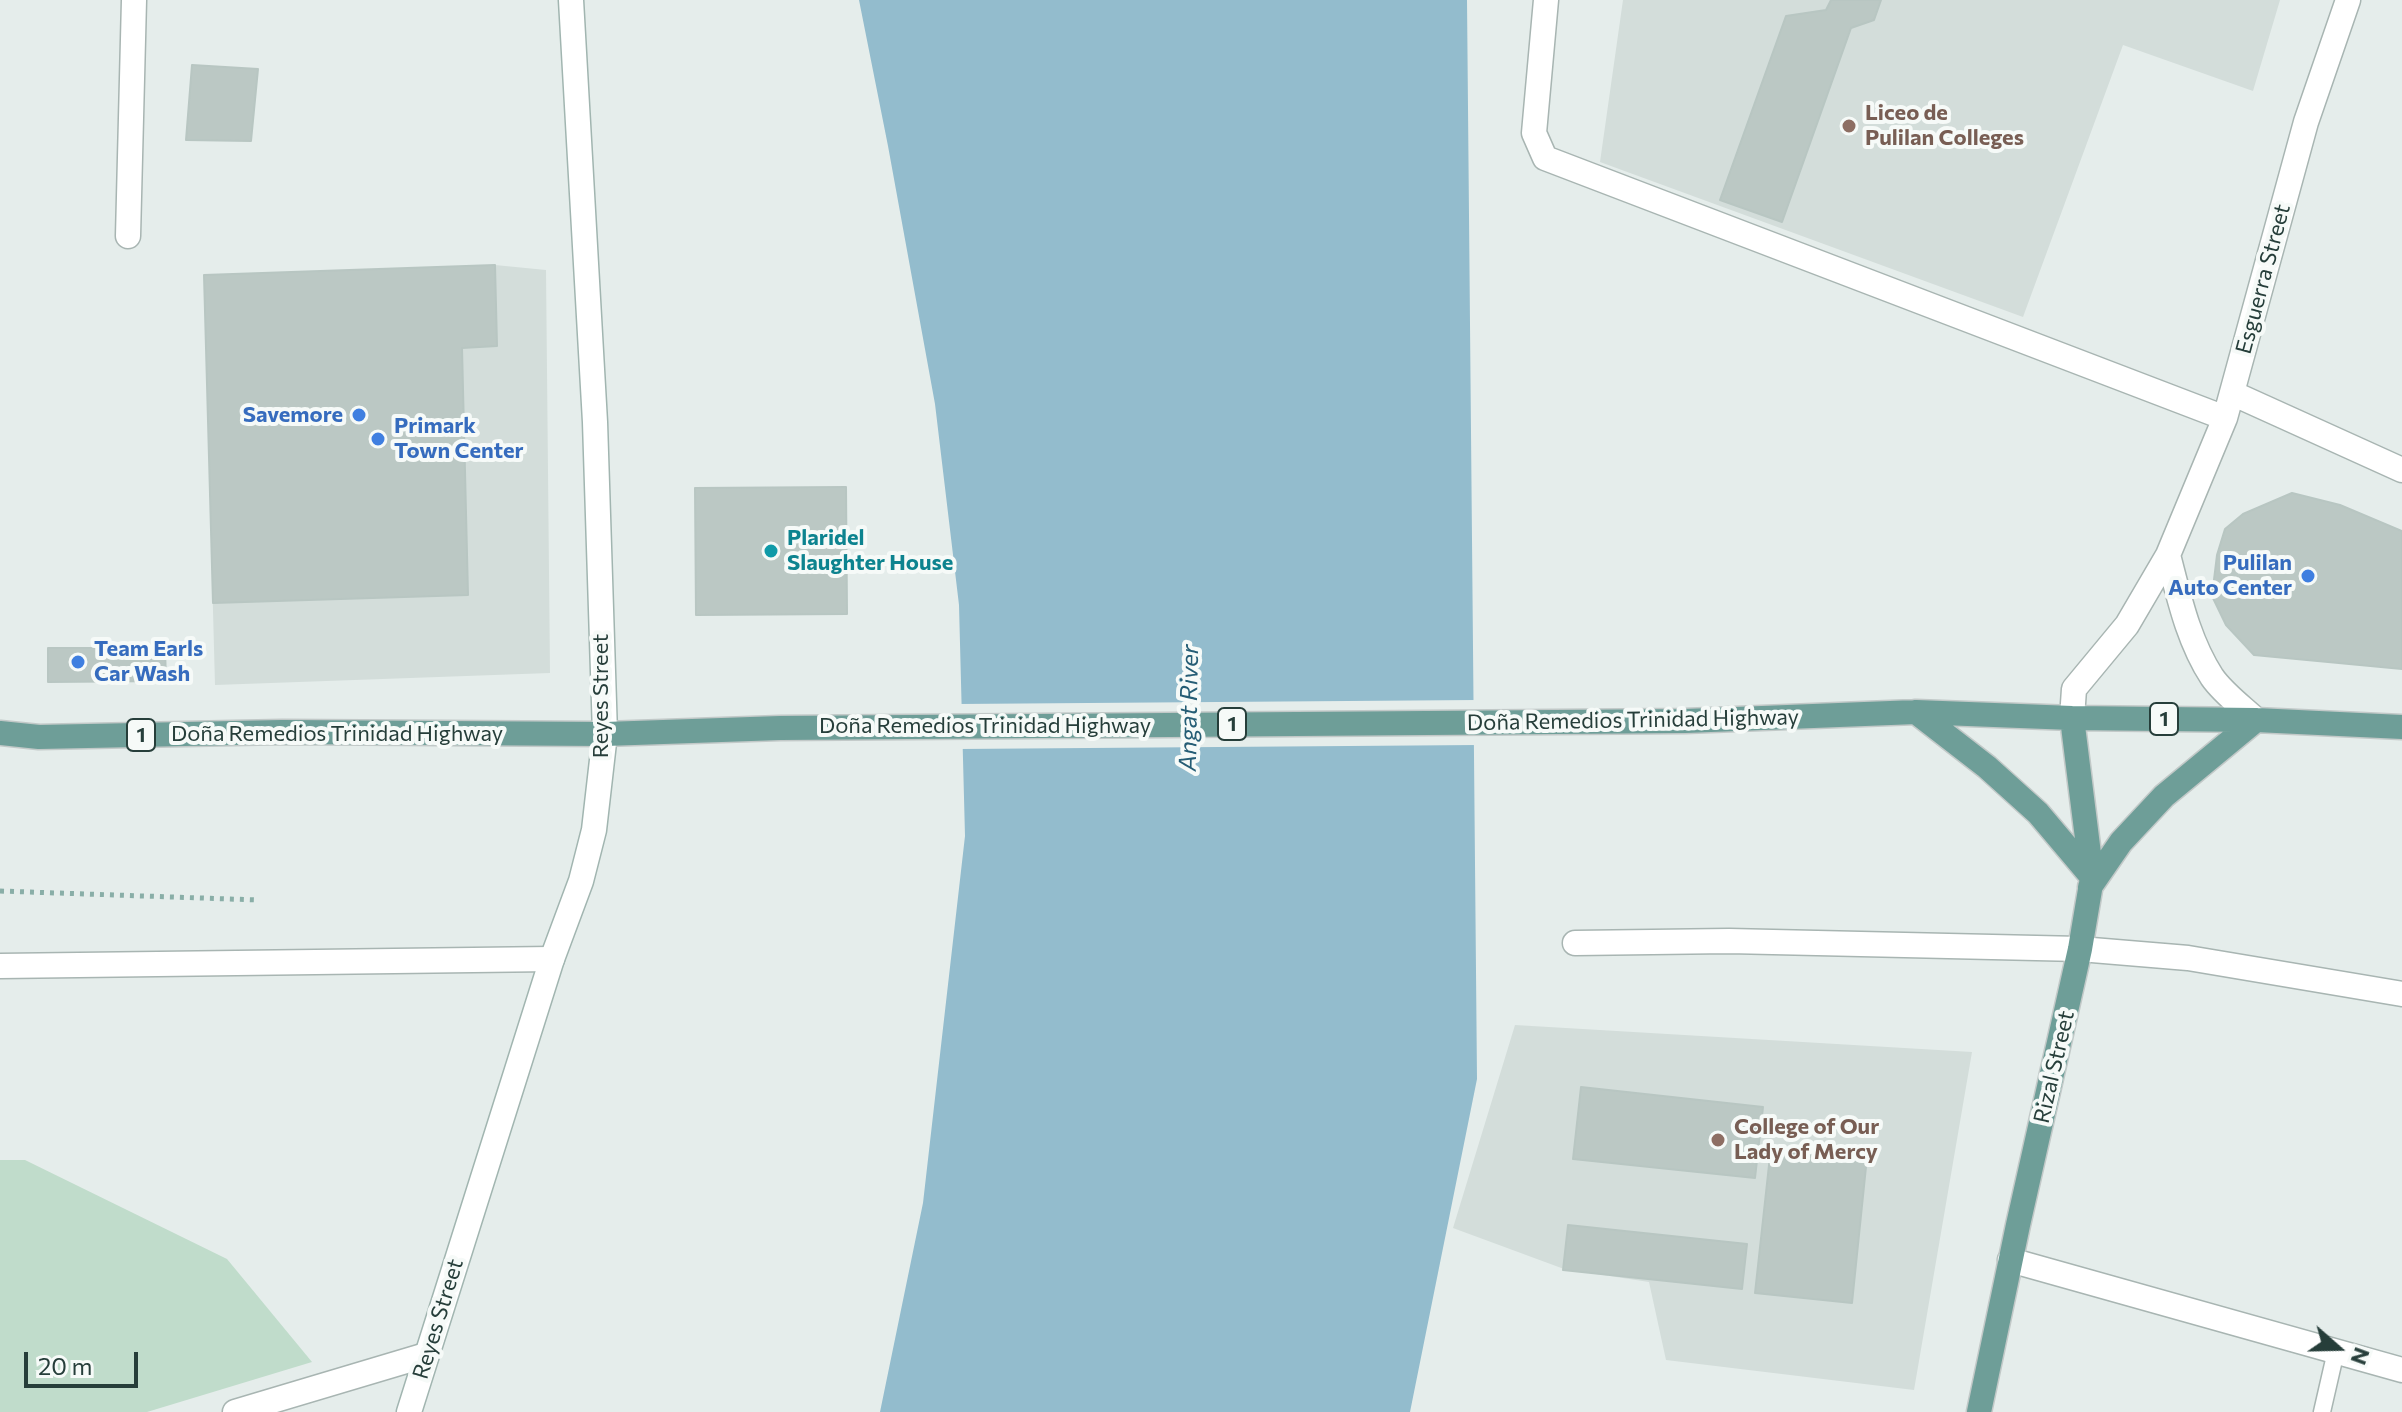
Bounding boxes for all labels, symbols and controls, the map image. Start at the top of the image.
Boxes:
place label: Liceo de Pulilan Colleges [1865,100,2024,152]
marker: Liceo de Pulilan Colleges [1840,117,1858,135]
street label: Esguerra Street [2230,201,2296,357]
place label: Savemore [243,402,343,428]
marker: Savemore [350,406,368,424]
place label: Primark Town Center [394,413,524,464]
marker: Primark Town Center [369,430,387,448]
place label: Plaridel Slaughter House [787,525,953,576]
marker: Plaridel Slaughter House [762,542,780,560]
place label: Pulilan Auto Center [2168,550,2292,602]
marker: Pulilan Auto Center [2299,567,2317,585]
street label: Reyes Street [588,634,614,758]
place label: Team Earls Car Wash [94,636,203,688]
water label: Angat River [1173,644,1205,772]
marker: Team Earls Car Wash [69,653,87,671]
road number: 1 [2150,703,2178,735]
street label: Doña Remedios Trinidad Highway [1467,704,1799,736]
road number: 1 [1218,708,1246,740]
street label: Doña Remedios Trinidad Highway [819,713,1151,739]
road number: 1 [127,719,155,751]
street label: Doña Remedios Trinidad Highway [171,721,503,747]
street label: Rizal Street [2028,1008,2080,1126]
place label: College of Our Lady of Mercy [1734,1114,1879,1166]
marker: College of Our Lady of Mercy [1709,1131,1727,1149]
street label: Reyes Street [407,1256,469,1382]
north arrow [2298,1308,2378,1388]
scale bar [28,1336,142,1386]
text: N [2346,1344,2377,1369]
text: 20 m [38,1351,92,1380]

